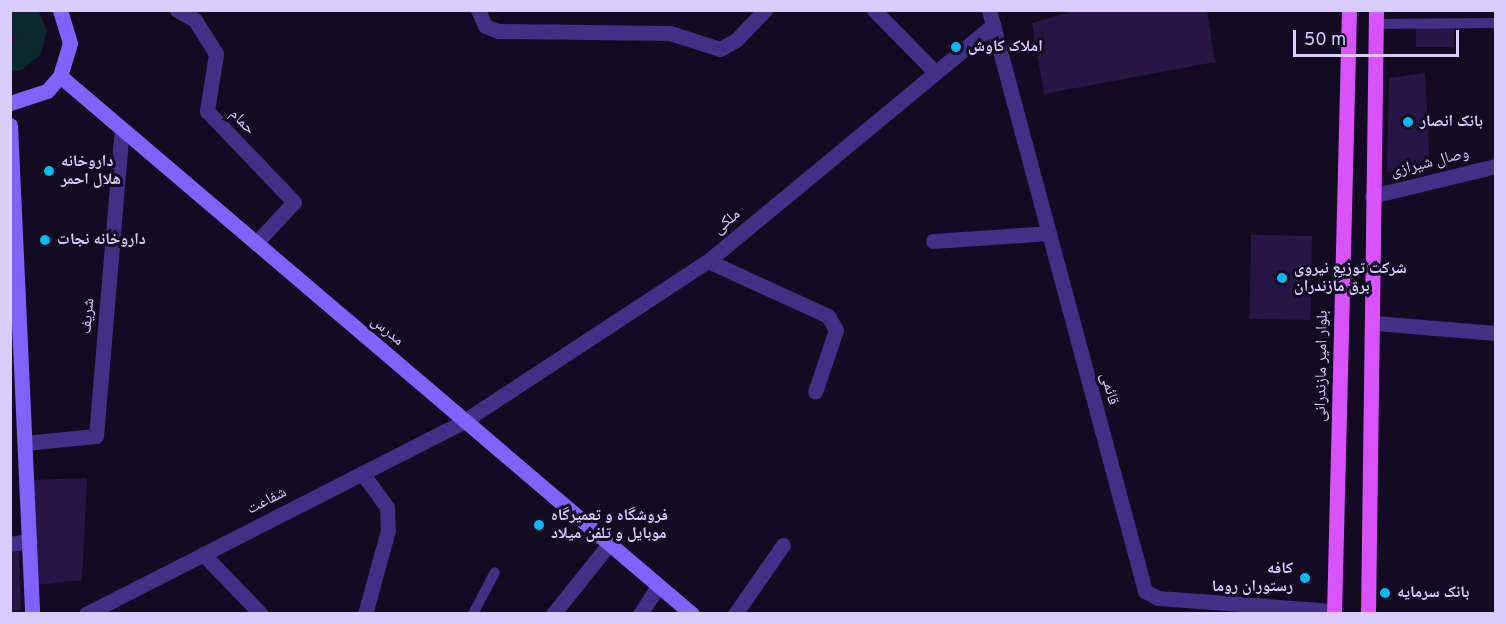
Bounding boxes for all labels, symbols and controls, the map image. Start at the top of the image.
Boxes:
scale bar [1296,18,1462,56]
text: 50 m [1304,29,1346,52]
place label: املاک کاوش [968,37,1043,57]
marker: املاک کاوش [949,40,963,54]
street label: حمام [225,105,259,139]
place label: بانک انصار [1420,112,1483,132]
marker: بانک انصار [1401,115,1415,129]
street label: وصال شیرازی [1389,144,1471,182]
place label: داروخانه هلال احمر [61,152,121,190]
marker: داروخانه هلال احمر [42,164,56,178]
street label: ملکی [710,205,744,239]
place label: داروخانه نجات [57,230,146,250]
marker: داروخانه نجات [38,233,52,247]
place label: شرکت توزیع نیروی برق مازندران [1294,259,1407,297]
marker: شرکت توزیع نیروی برق مازندران [1275,271,1289,285]
street label: شریف [77,297,99,335]
street label: بلوار امیر مازندرانی [1311,310,1333,422]
street label: مدرس [367,312,407,350]
street label: قائمی [1095,371,1123,407]
street label: شفاعت [244,483,290,519]
place label: فروشگاه و تعمیرگاه موبایل و تلفن میلاد [551,506,668,544]
marker: فروشگاه و تعمیرگاه موبایل و تلفن میلاد [532,518,546,532]
place label: کافه رستوران روما [1212,559,1293,597]
marker: کافه رستوران روما [1298,571,1312,585]
place label: بانک سرمایه [1397,583,1469,603]
marker: بانک سرمایه [1378,586,1392,600]

